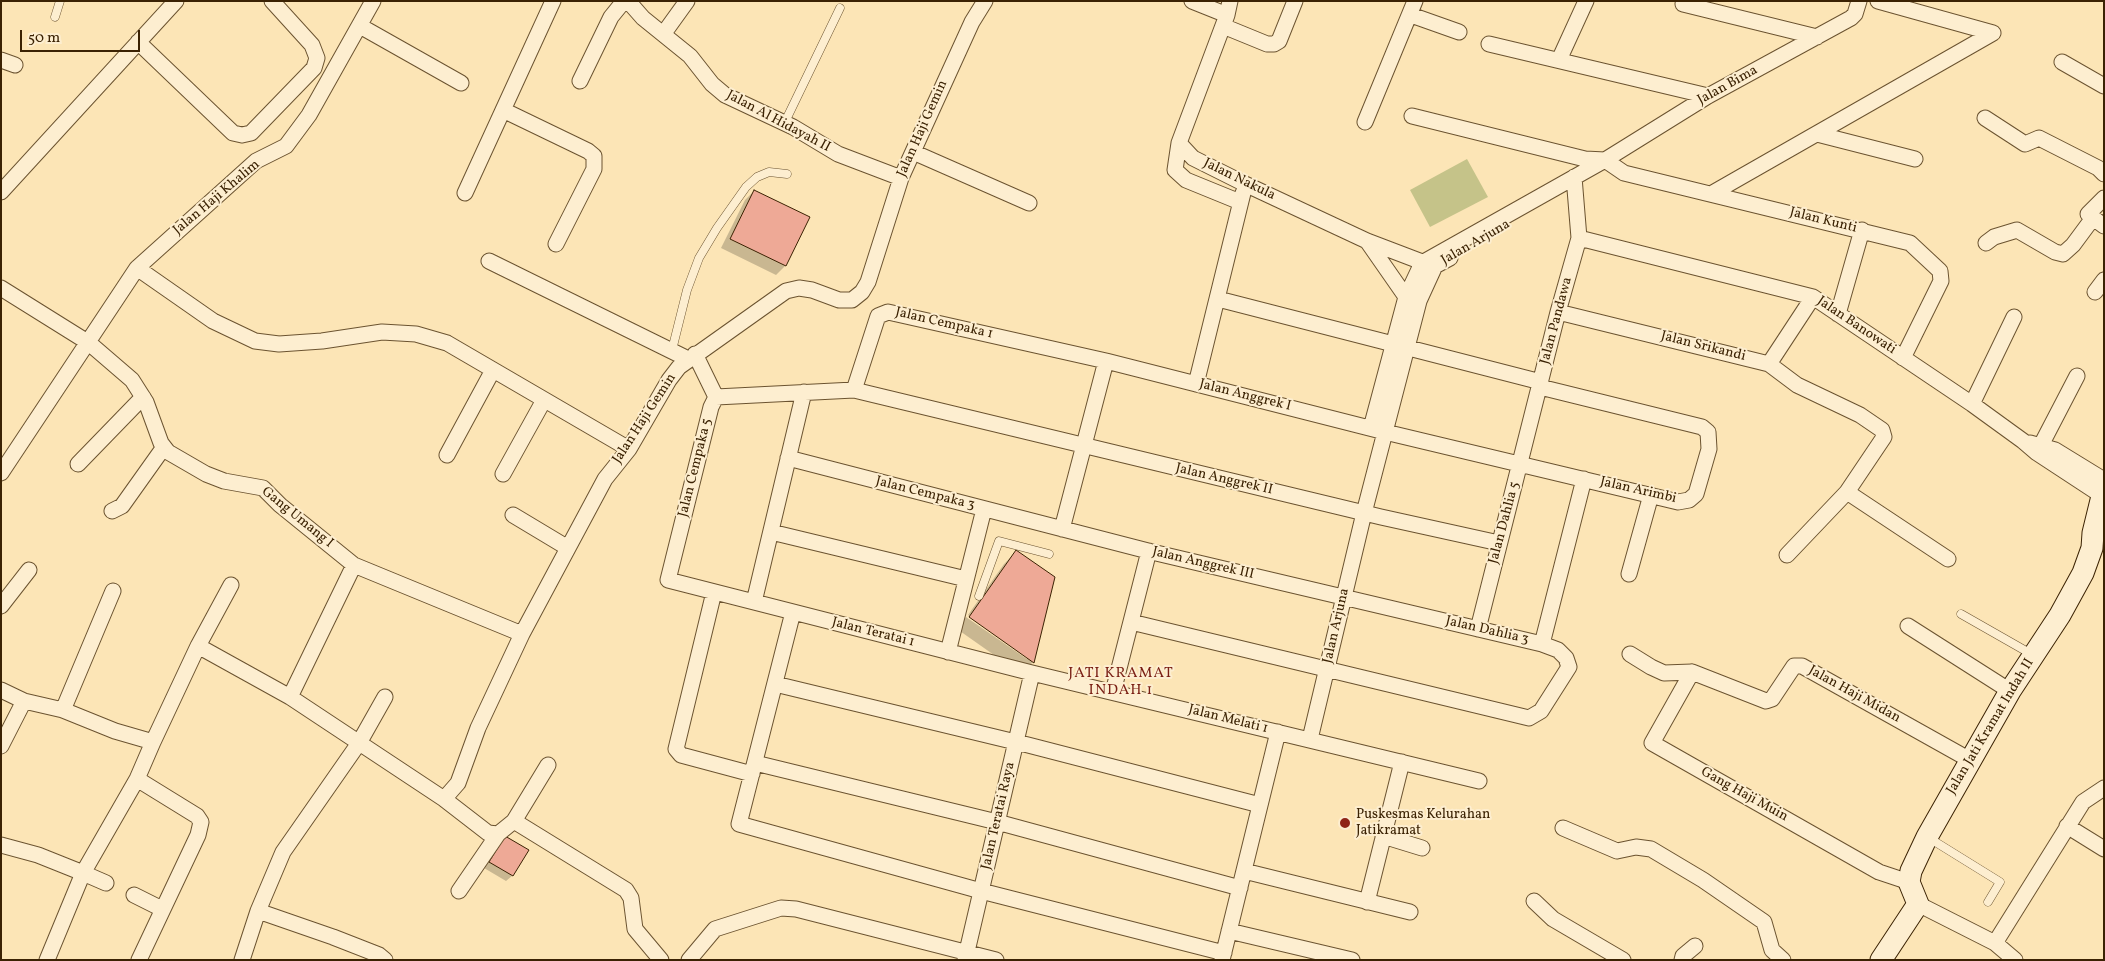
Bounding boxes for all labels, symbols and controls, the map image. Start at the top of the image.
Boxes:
scale bar [22,20,142,52]
text: 50 m [28,28,60,49]
street label: Jalan Bima [1695,63,1761,109]
street label: Jalan Haji Gemin [894,78,952,180]
street label: Jalan Al Hidayah II [723,87,833,157]
street label: Jalan Nakula [1200,155,1278,205]
street label: Jalan Haji Khalim [170,157,264,239]
street label: Jalan Kunti [1788,205,1858,237]
street label: Jalan Arjuna [1439,217,1513,269]
street label: Jalan Pandawa [1537,276,1577,366]
street label: Jalan Banowati [1813,293,1899,359]
street label: Jalan Cempaka 1 [893,305,995,343]
street label: Jalan Srikandi [1659,328,1747,366]
street label: Jalan Haji Gemin [610,371,680,467]
street label: Jalan Anggrek I [1197,376,1293,416]
street label: Jalan Cempaka 5 [676,417,716,519]
street label: Jalan Anggrek II [1174,461,1274,499]
street label: Jalan Cempaka 3 [874,474,976,514]
street label: Jalan Arimbi [1598,474,1678,508]
street label: Jalan Dahlia 5 [1486,480,1524,566]
street label: Gang Umang I [258,484,336,552]
street label: Jalan Anggrek III [1150,544,1256,584]
street label: Jalan Arjuna [1320,587,1354,665]
street label: Jalan Dahlia 3 [1444,613,1530,649]
street label: Jalan Teratai 1 [830,615,916,651]
street label: Jalan Jati Kramat Indah II [1944,656,2038,798]
street label: Jalan Haji Midan [1805,663,1903,727]
district label: JATI KRAMAT INDAH 1 [1067,665,1175,700]
street label: Jalan Melati 1 [1186,702,1270,738]
street label: Jalan Teratai Raya [978,761,1020,871]
street label: Gang Haji Muin [1697,764,1791,826]
place label: Puskesmas Kelurahan Jatikramat [1356,807,1490,840]
marker: Puskesmas Kelurahan Jatikramat [1338,816,1352,830]

